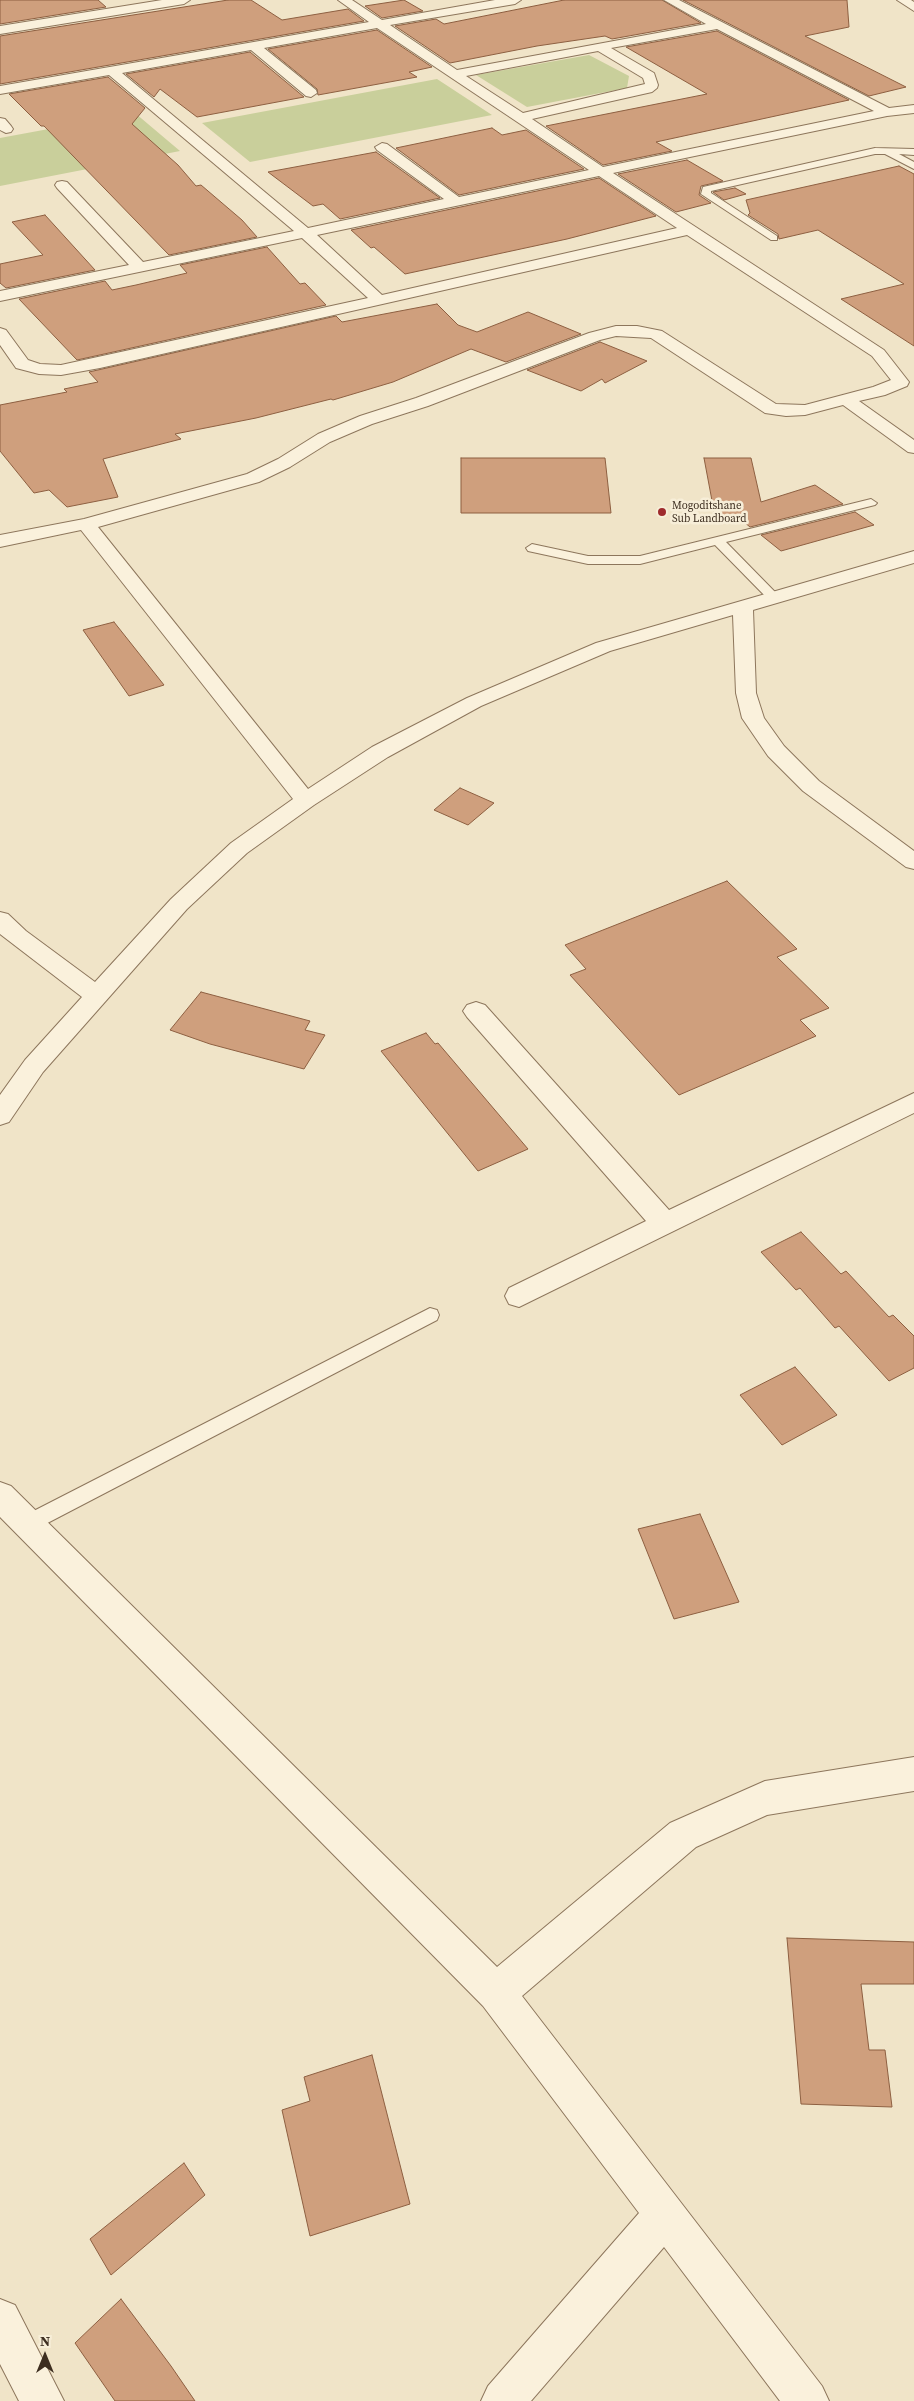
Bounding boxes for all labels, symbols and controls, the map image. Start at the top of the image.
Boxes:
place label: Mogoditshane Sub Landboard [672,499,747,525]
marker: Mogoditshane Sub Landboard [656,506,668,518]
north arrow [20,2331,70,2381]
text: N [40,2331,50,2351]

